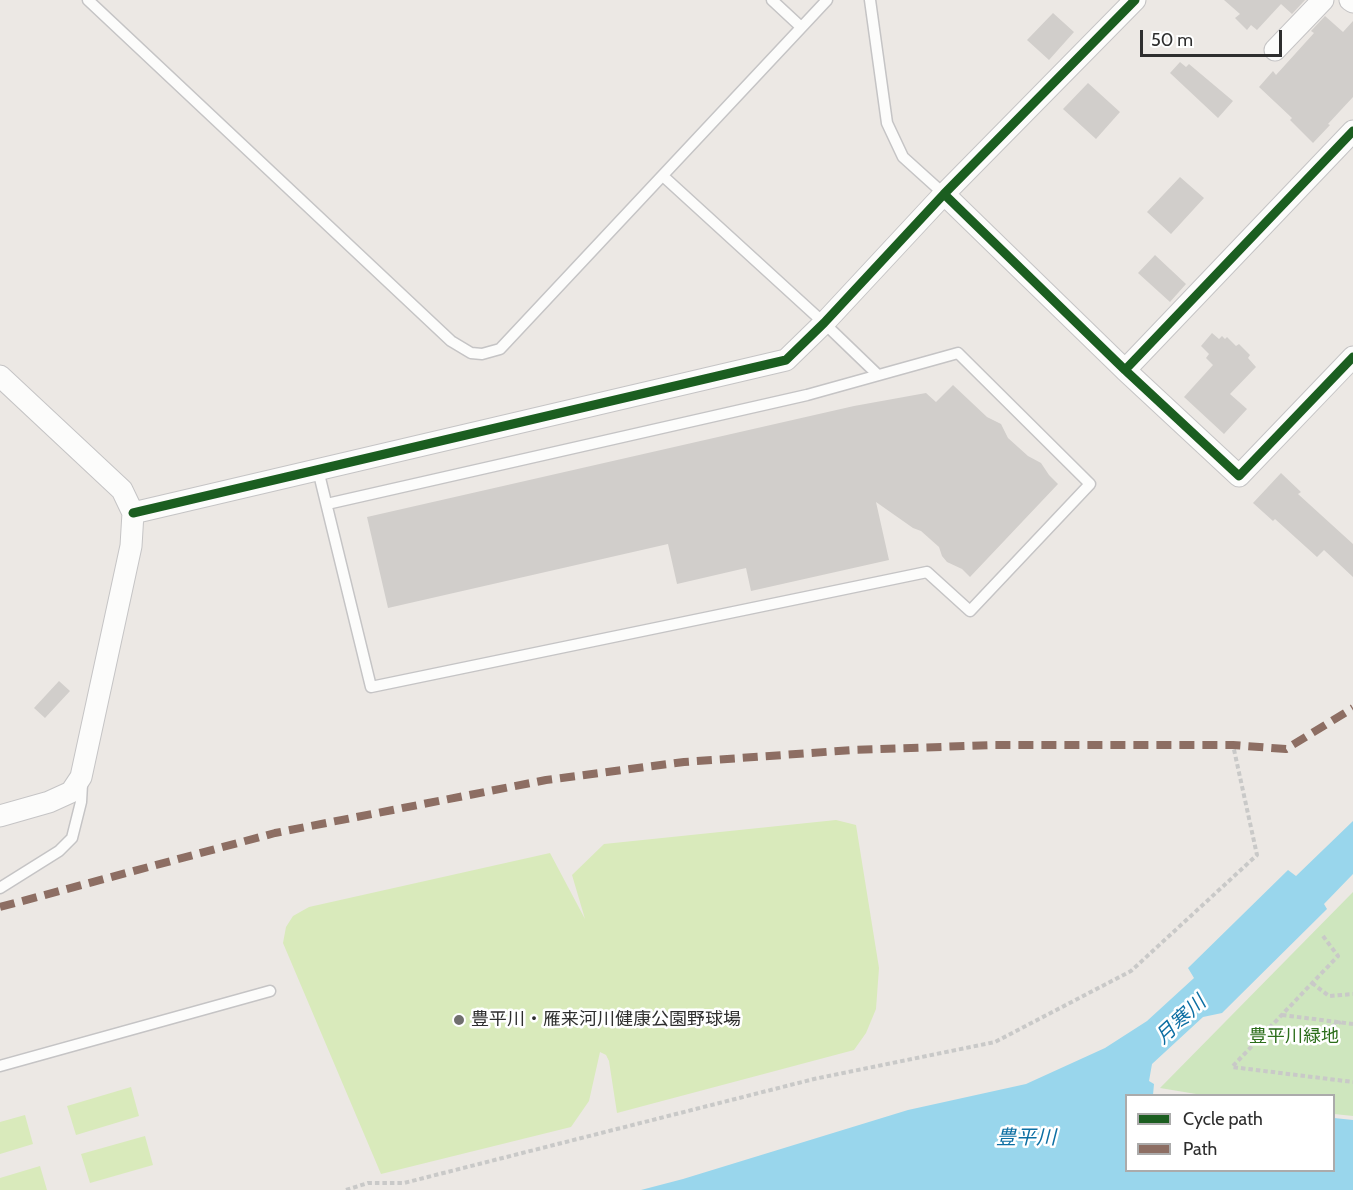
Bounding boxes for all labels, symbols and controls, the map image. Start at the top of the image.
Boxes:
scale bar [1143,18,1286,56]
text: 50 m [1151,29,1193,51]
water label: 月寒川 [1151,991,1211,1049]
place label: 豊平川・雁来河川健康公園野球場 [471,1009,741,1031]
marker: 豊平川・雁来河川健康公園野球場 [452,1013,466,1027]
park label: 豊平川緑地 [1249,1026,1339,1048]
legend [1125,1094,1335,1172]
text: Cycle path [1183,1108,1263,1130]
water label: 豊平川 [996,1126,1056,1150]
text: Path [1183,1138,1217,1160]

